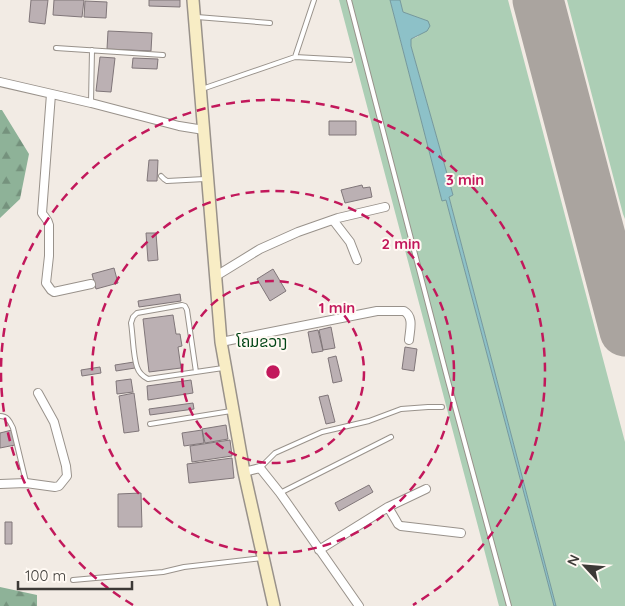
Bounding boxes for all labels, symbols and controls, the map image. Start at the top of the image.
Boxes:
text: 3 min [446,170,484,189]
text: 2 min [381,234,421,253]
text: 1 min [319,298,355,317]
district label: ໂຄມຂວາງ [236,332,287,351]
centre of rings [264,363,282,381]
north arrow [560,541,610,591]
text: N [563,552,584,569]
scale bar [18,558,131,590]
text: 100 m [25,566,66,585]

